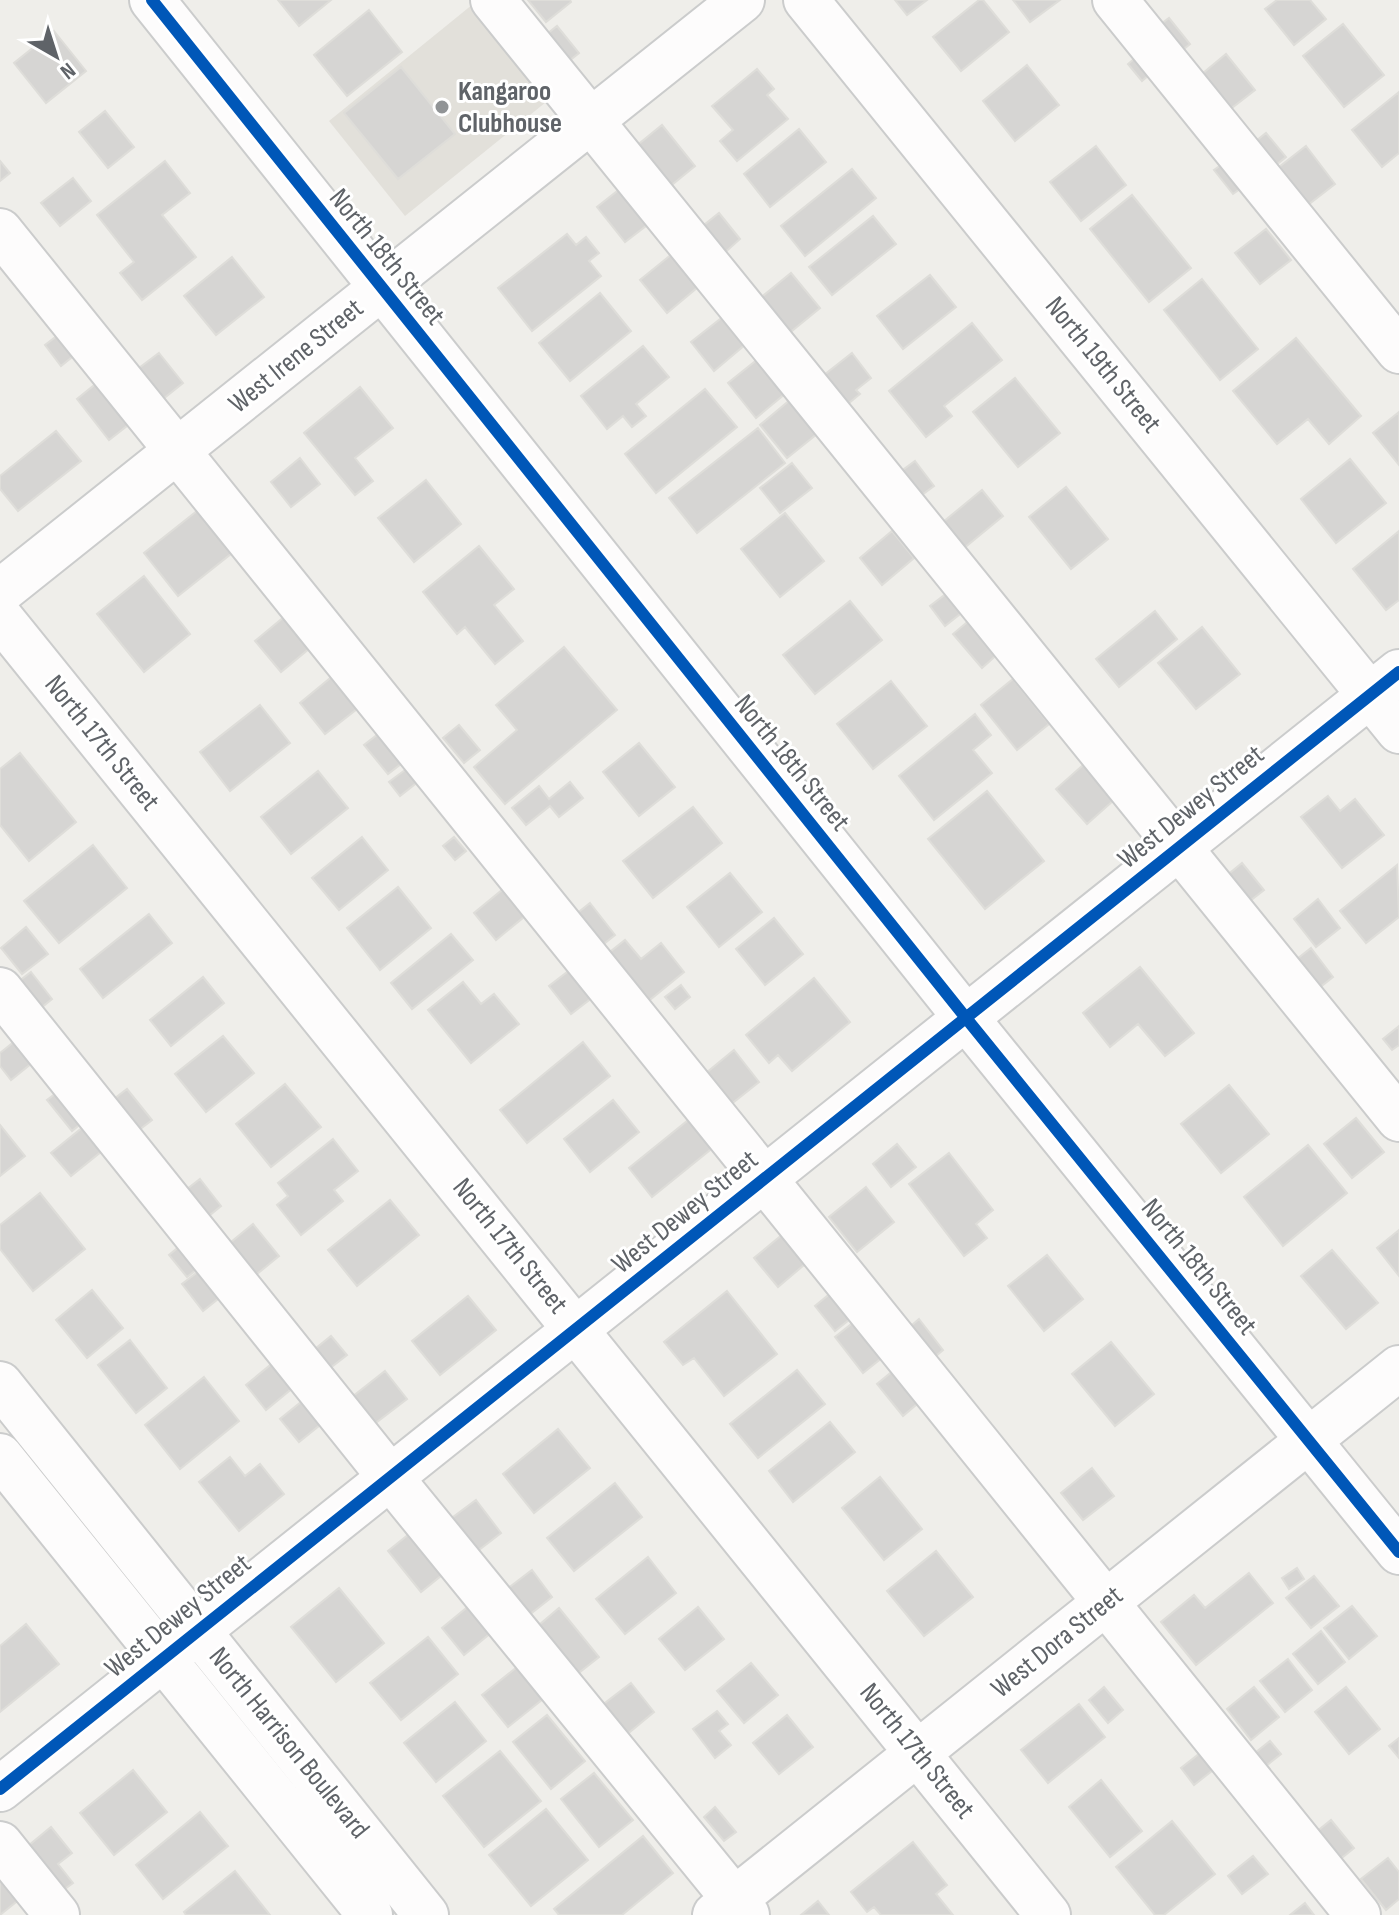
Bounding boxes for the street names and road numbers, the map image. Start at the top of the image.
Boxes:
street label: North 18th Street [322,182,452,332]
street label: North 19th Street [1038,290,1168,440]
street label: West Irene Street [222,292,370,420]
street label: North 17th Street [37,669,167,817]
street label: North 18th Street [727,688,857,838]
street label: West Dewey Street [1111,738,1271,876]
street label: West Dewey Street [605,1143,765,1281]
street label: North 17th Street [445,1172,575,1320]
street label: North 18th Street [1134,1192,1264,1342]
street label: West Dewey Street [98,1547,258,1685]
street label: West Dora Street [985,1579,1129,1705]
street label: North Harrison Boulevard [202,1641,376,1845]
street label: North 17th Street [852,1677,982,1825]

